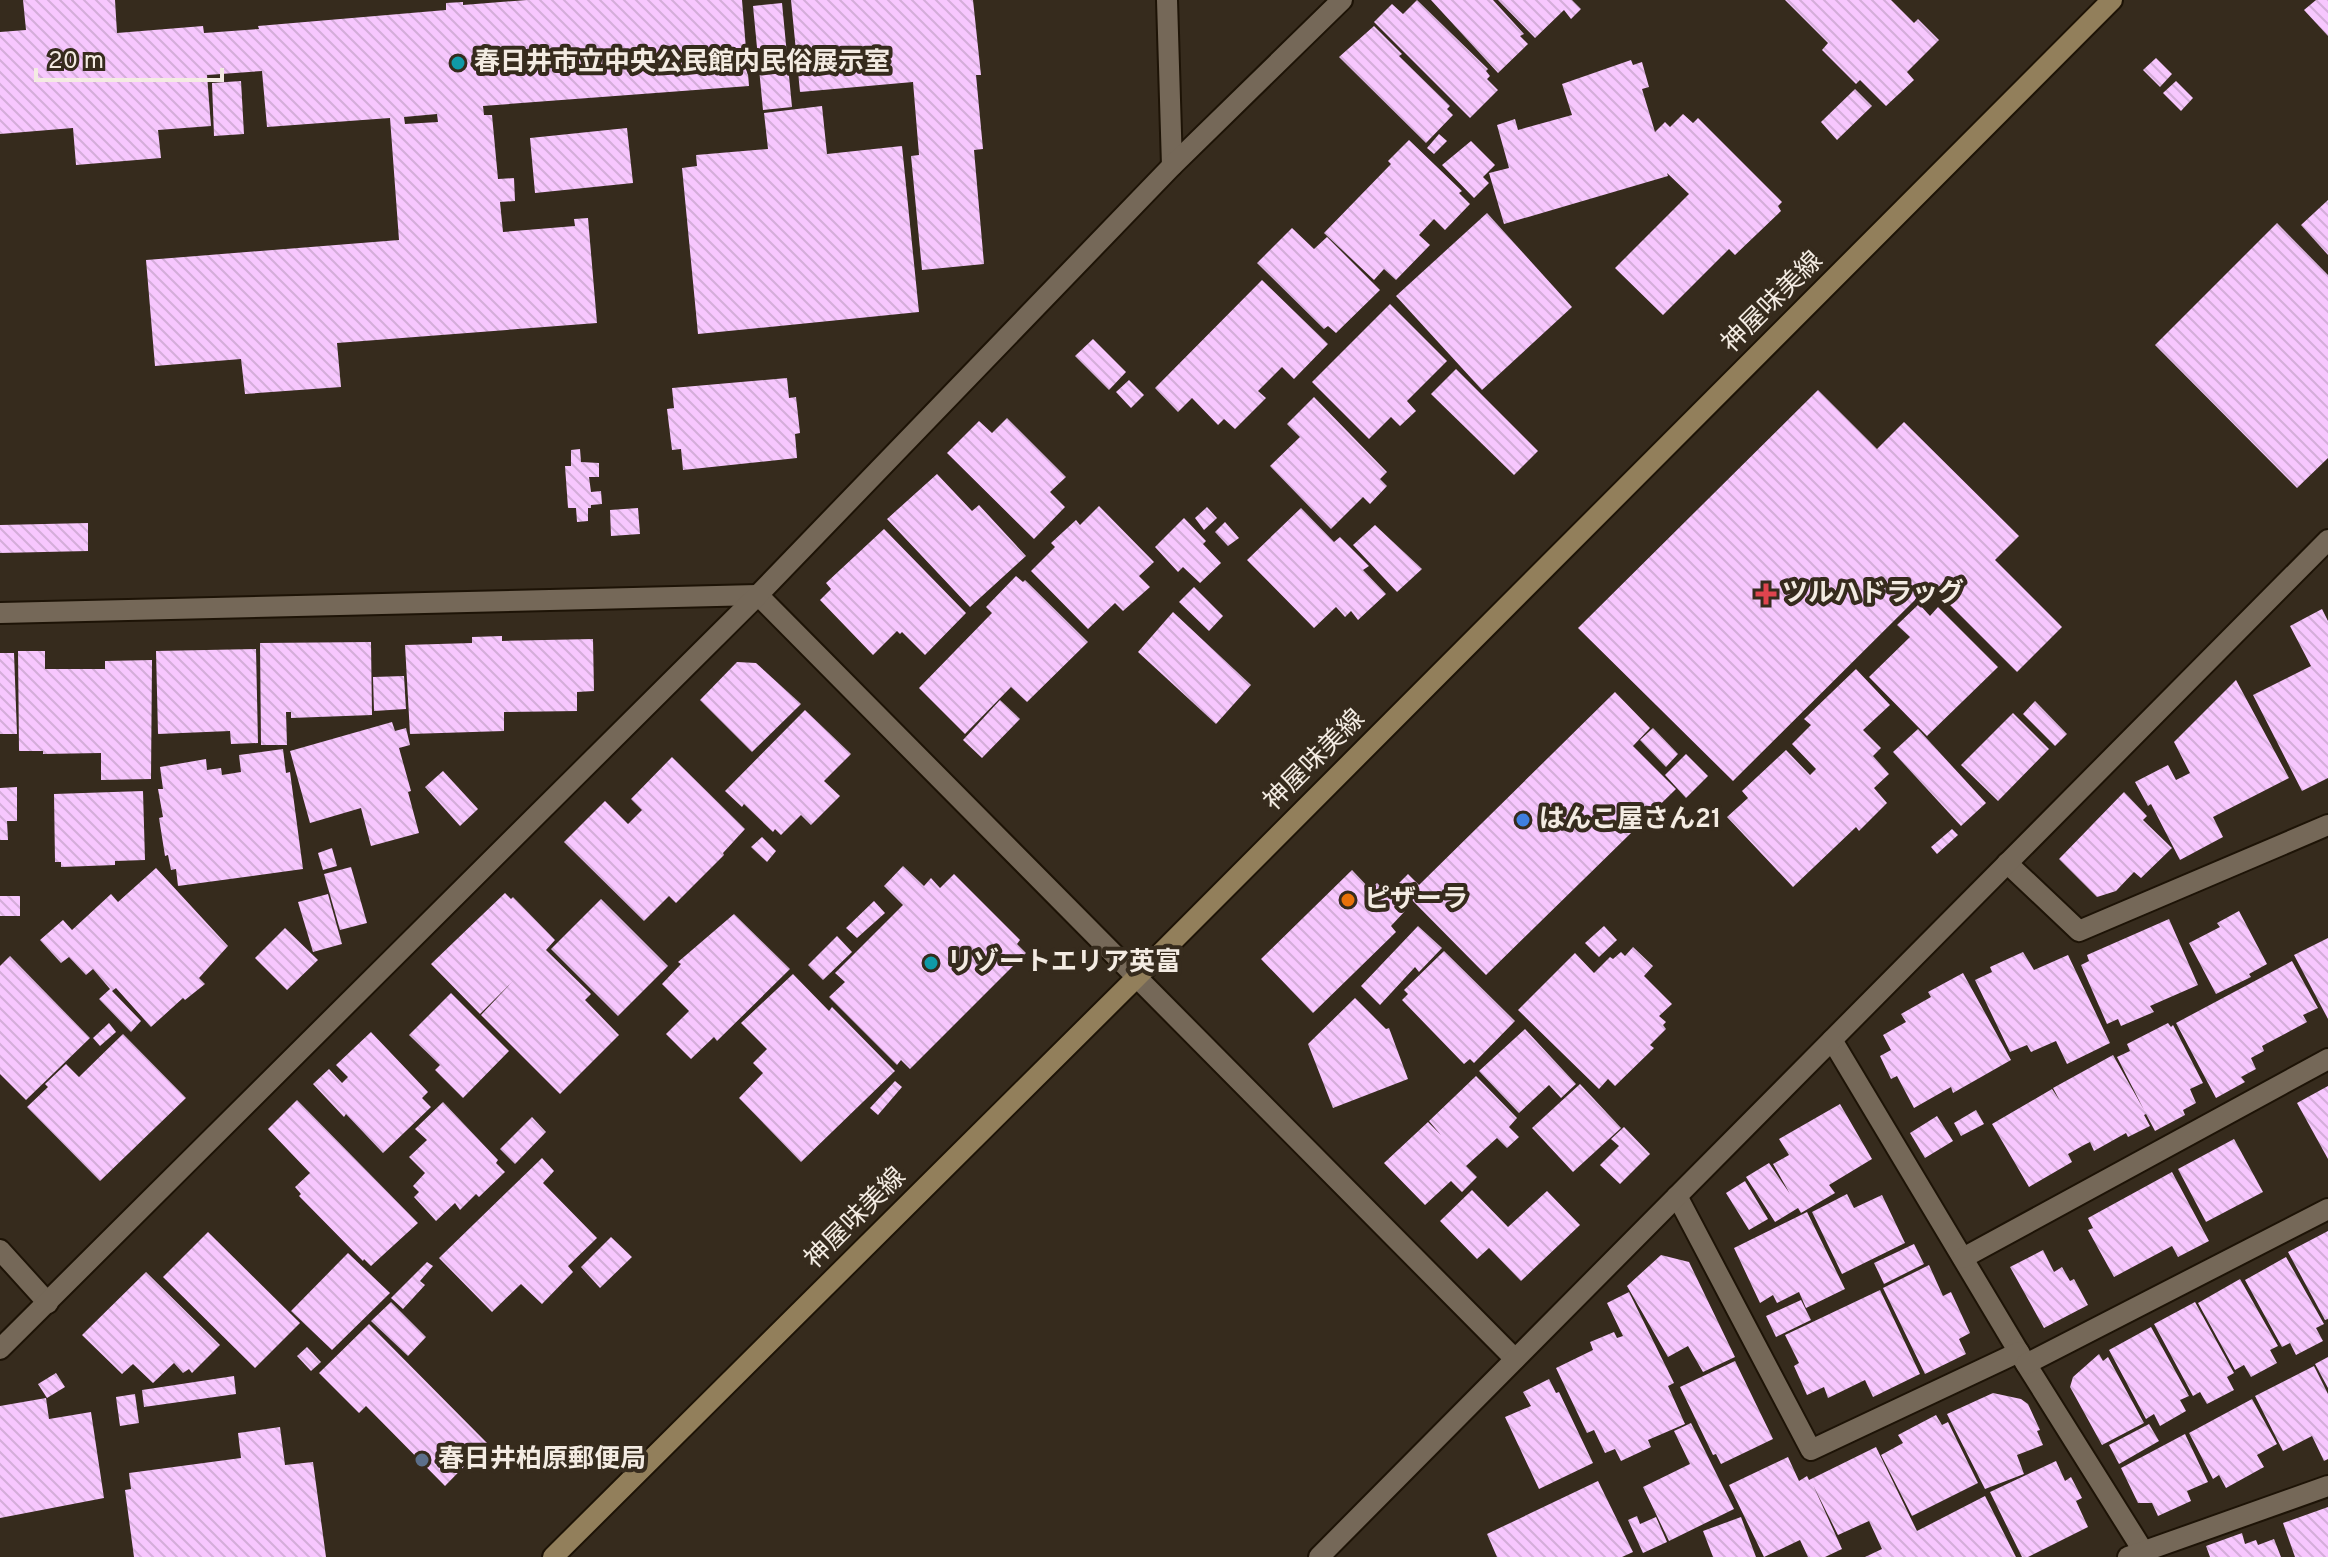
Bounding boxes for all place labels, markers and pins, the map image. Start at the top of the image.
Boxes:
place label: 春日井市立中央公民館内民俗展示室 [474,47,890,80]
marker: 春日井市立中央公民館内民俗展示室 [449,54,467,72]
place label: ツルハドラッグ [1782,578,1964,611]
marker: ツルハドラッグ [1757,585,1775,603]
place label: はんこ屋さん21 [1539,804,1721,837]
marker: はんこ屋さん21 [1514,811,1532,829]
place label: ピザーラ [1364,884,1468,917]
marker: ピザーラ [1339,891,1357,909]
place label: リゾートエリア英富 [947,947,1181,980]
marker: リゾートエリア英富 [922,954,940,972]
place label: 春日井柏原郵便局 [438,1444,646,1477]
marker: 春日井柏原郵便局 [413,1451,431,1469]

